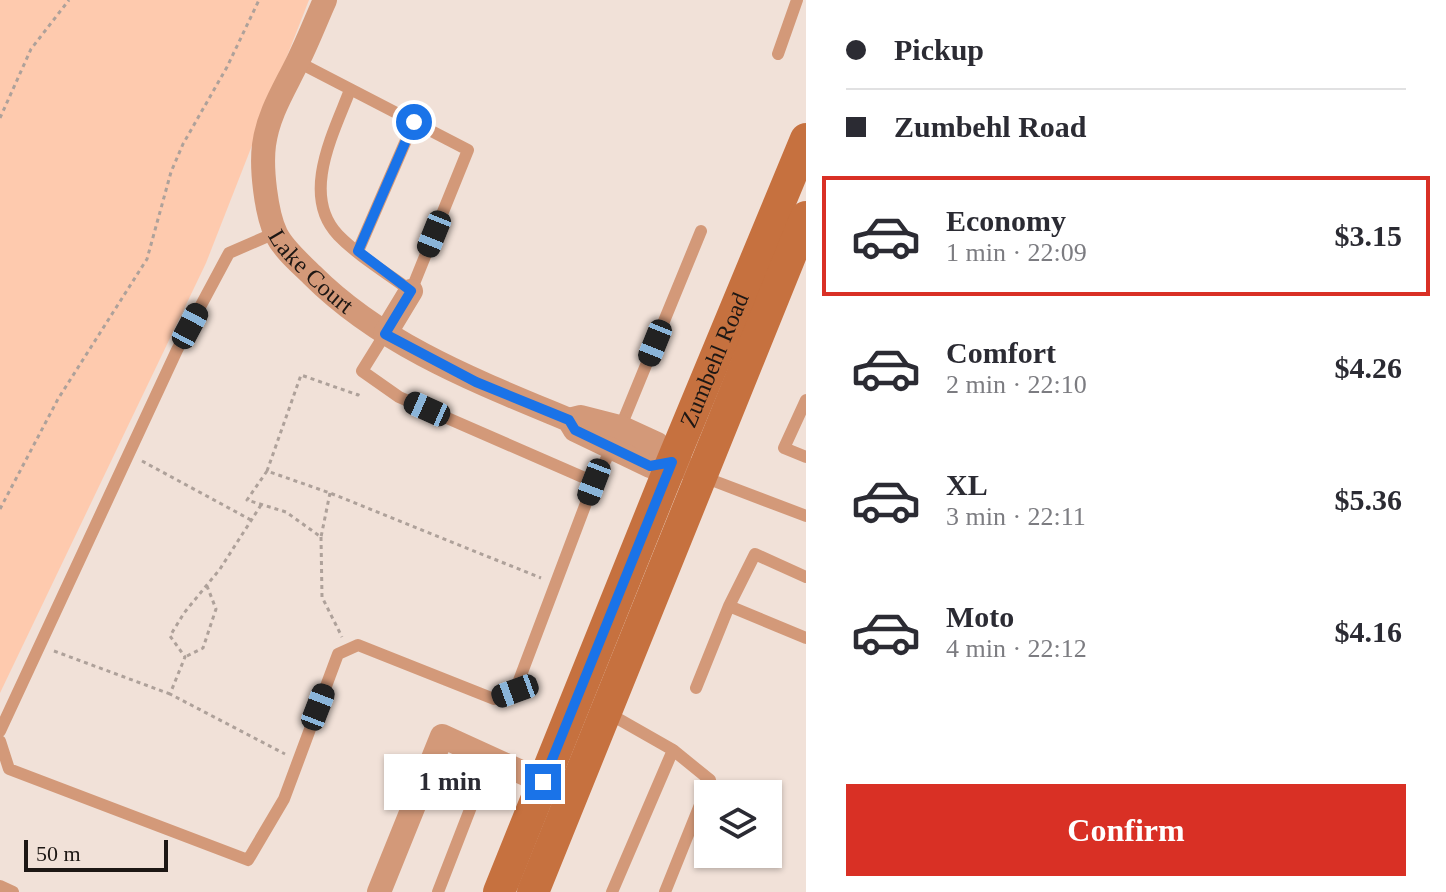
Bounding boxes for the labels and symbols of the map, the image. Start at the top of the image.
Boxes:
route start [396,104,432,140]
car [414,207,454,261]
street label: Lake Court [263,225,359,319]
street label: Zumbehl Road [675,289,754,431]
car [168,299,212,353]
car [635,316,675,370]
car [400,388,454,430]
car [574,455,614,509]
car [488,672,542,710]
car [298,680,338,734]
callout: 1 min [383,754,515,810]
route end [525,764,561,800]
scale bar [24,836,168,872]

